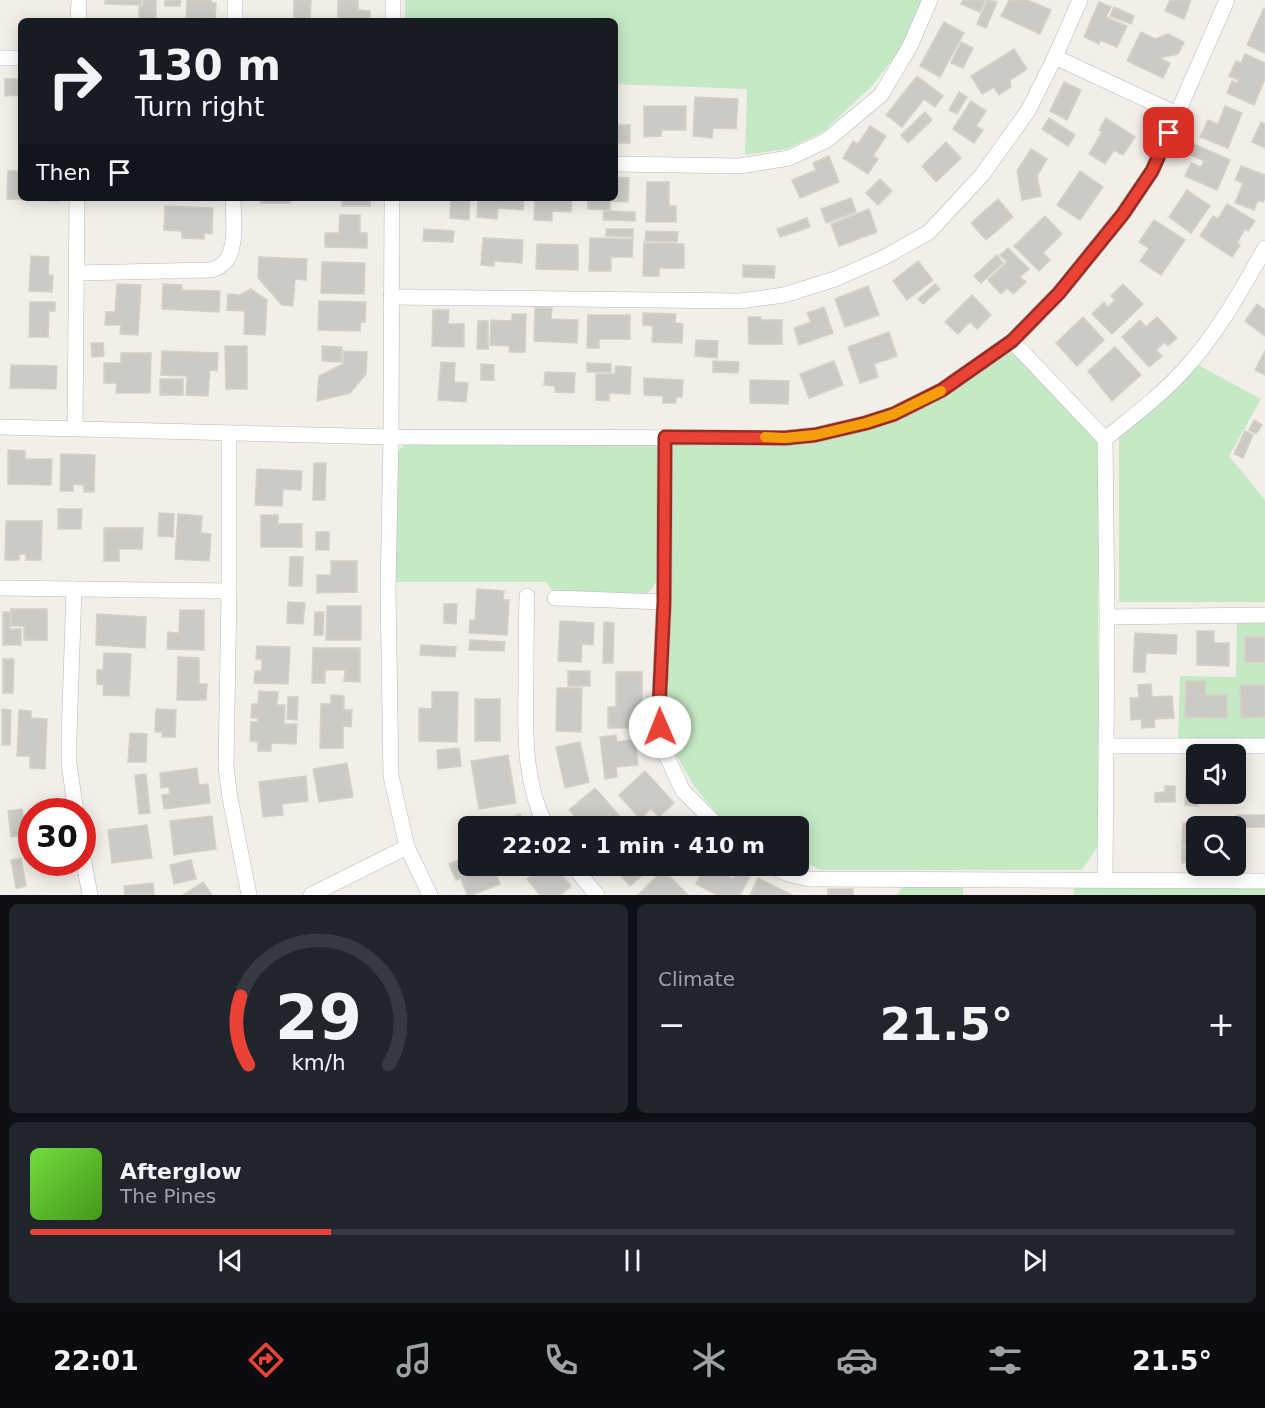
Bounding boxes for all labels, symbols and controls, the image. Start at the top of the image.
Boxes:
text: 130 m [135,41,281,90]
icon: right [36,42,114,120]
text: Turn right [135,91,264,122]
pin [1143,107,1194,158]
icon: arrive [1152,116,1185,149]
icon: arrive [103,156,136,189]
text: Then [36,160,91,185]
position arrow [628,695,692,759]
map controls [1186,744,1246,876]
button: sound [1186,744,1246,804]
speed limit sign: 30 [18,798,96,876]
button: search [1186,816,1246,876]
text: 22:02 · 1 min · 410 m [502,833,765,858]
text: Climate [658,967,735,991]
text: 29 [275,981,362,1054]
text: 21.5° [880,998,1013,1051]
text: − [658,1005,686,1044]
text: + [1207,1005,1235,1044]
text: km/h [291,1051,346,1076]
text: Afterglow [120,1159,242,1184]
text: The Pines [120,1184,216,1208]
icon: previous [214,1244,247,1277]
icon: pause [616,1244,649,1277]
icon: next [1018,1244,1051,1277]
icon: directions [245,1339,287,1381]
icon: music [393,1339,435,1381]
icon: phone [540,1339,582,1381]
icon: climate [688,1339,730,1381]
icon: car [836,1339,878,1381]
icon: filters [984,1339,1026,1381]
text: 22:01 [53,1345,139,1376]
text: 21.5° [1132,1345,1212,1376]

